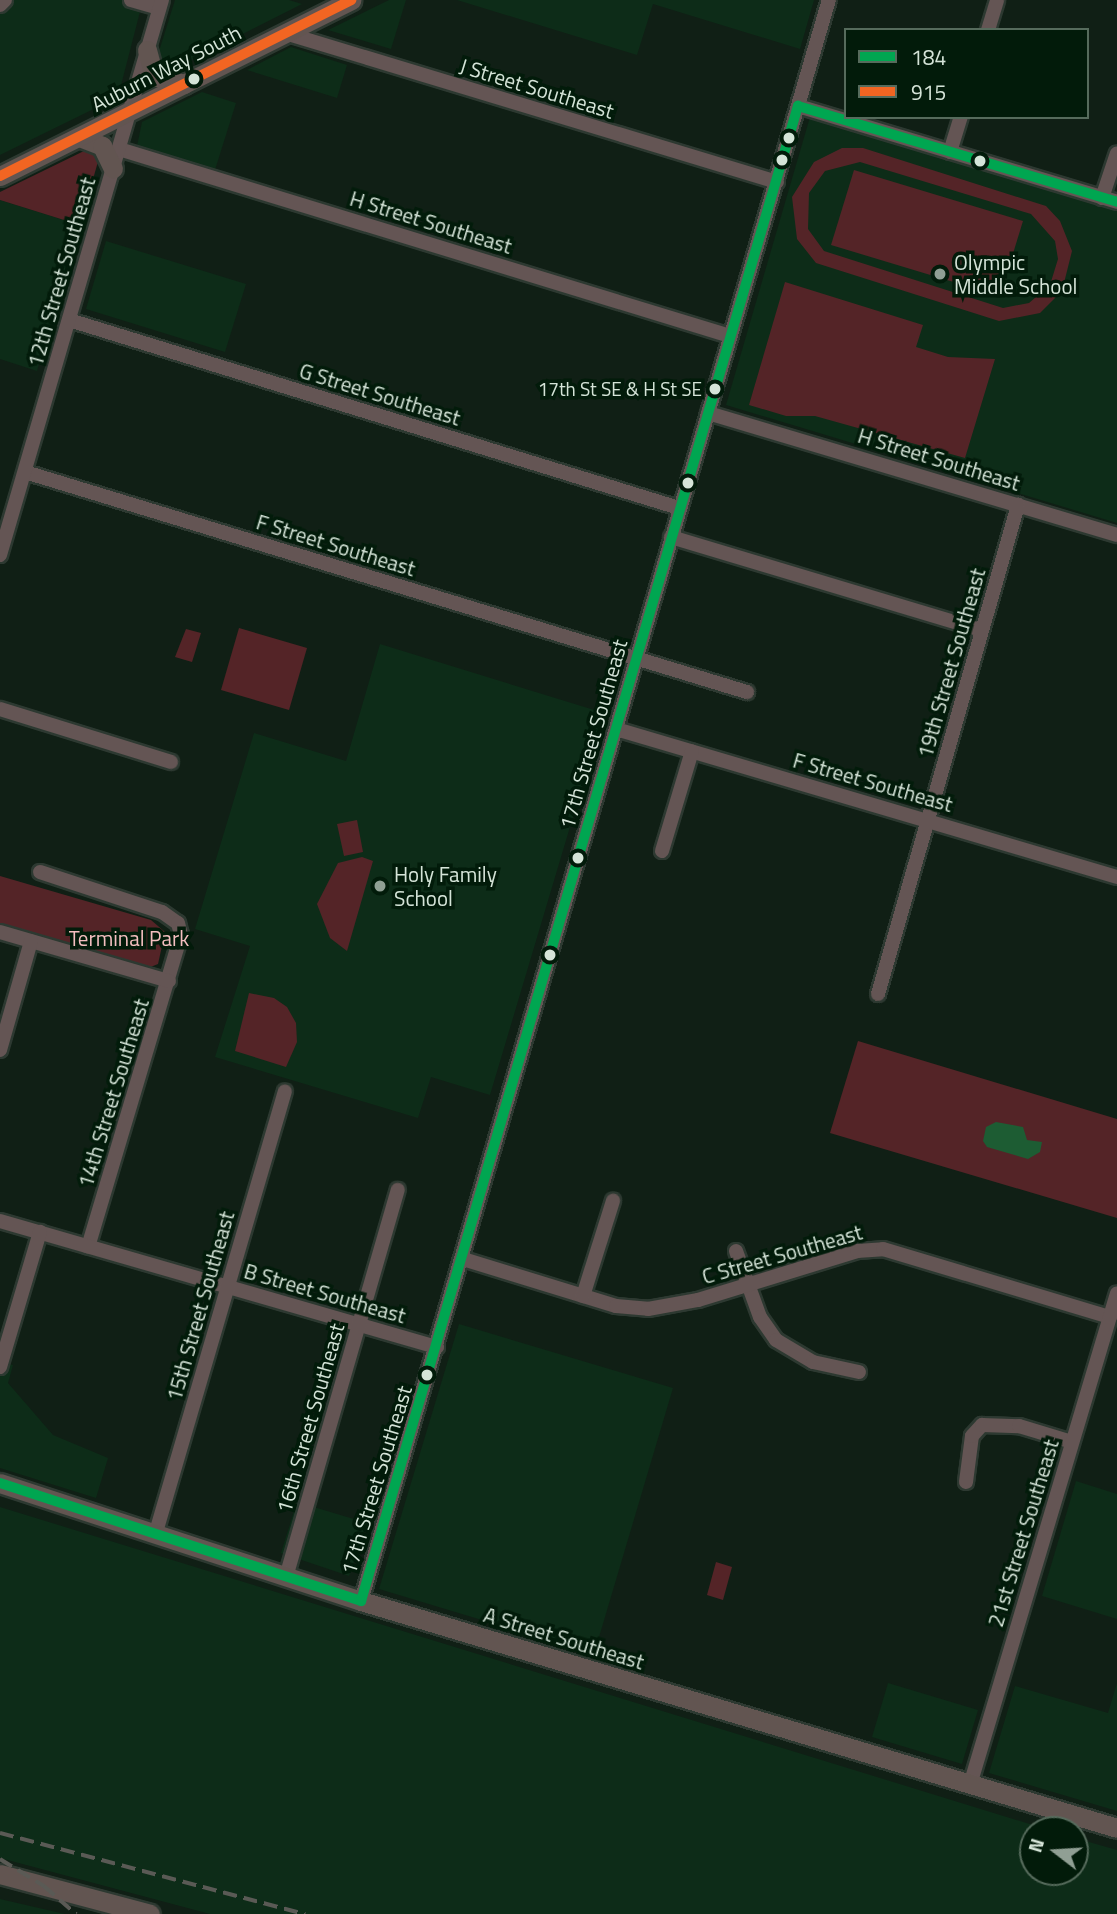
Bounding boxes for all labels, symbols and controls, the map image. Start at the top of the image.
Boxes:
street label: Auburn Way South [87,19,245,117]
legend [844,28,1089,119]
text: 184 [911,41,946,73]
street label: J Street Southeast [457,53,617,123]
unlabelled marker [187,72,201,86]
text: 915 [911,76,946,108]
unlabelled marker [782,131,796,145]
unlabelled marker [775,153,789,167]
unlabelled marker [973,154,987,168]
street label: 12th Street Southeast [22,174,100,370]
street label: H Street Southeast [347,185,515,259]
place label: Olympic Middle School [954,249,1077,299]
marker: Olympic Middle School [932,266,948,282]
street label: G Street Southeast [297,358,463,430]
place label: 17th St SE & H St SE [538,378,702,400]
marker: 17th St SE & H St SE [708,382,722,396]
street label: H Street Southeast [855,422,1023,496]
unlabelled marker [681,476,695,490]
street label: F Street Southeast [253,509,419,581]
street label: 19th Street Southeast [912,565,990,761]
street label: 17th Street Southeast [554,636,632,832]
street label: F Street Southeast [790,747,956,817]
unlabelled marker [571,851,585,865]
place label: Holy Family School [394,861,497,911]
marker: Holy Family School [372,878,388,894]
park label: Terminal Park [69,925,189,951]
unlabelled marker [543,948,557,962]
street label: 14th Street Southeast [72,996,154,1190]
street label: 15th Street Southeast [161,1208,239,1404]
street label: C Street Southeast [699,1219,865,1289]
street label: B Street Southeast [241,1258,409,1328]
street label: 16th Street Southeast [271,1320,349,1516]
unlabelled marker [420,1368,434,1382]
street label: 17th Street Southeast [335,1383,417,1577]
street label: 21st Street Southeast [983,1436,1063,1630]
street label: A Street Southeast [481,1602,647,1674]
north arrow [1019,1816,1089,1886]
text: N [1020,1835,1051,1856]

